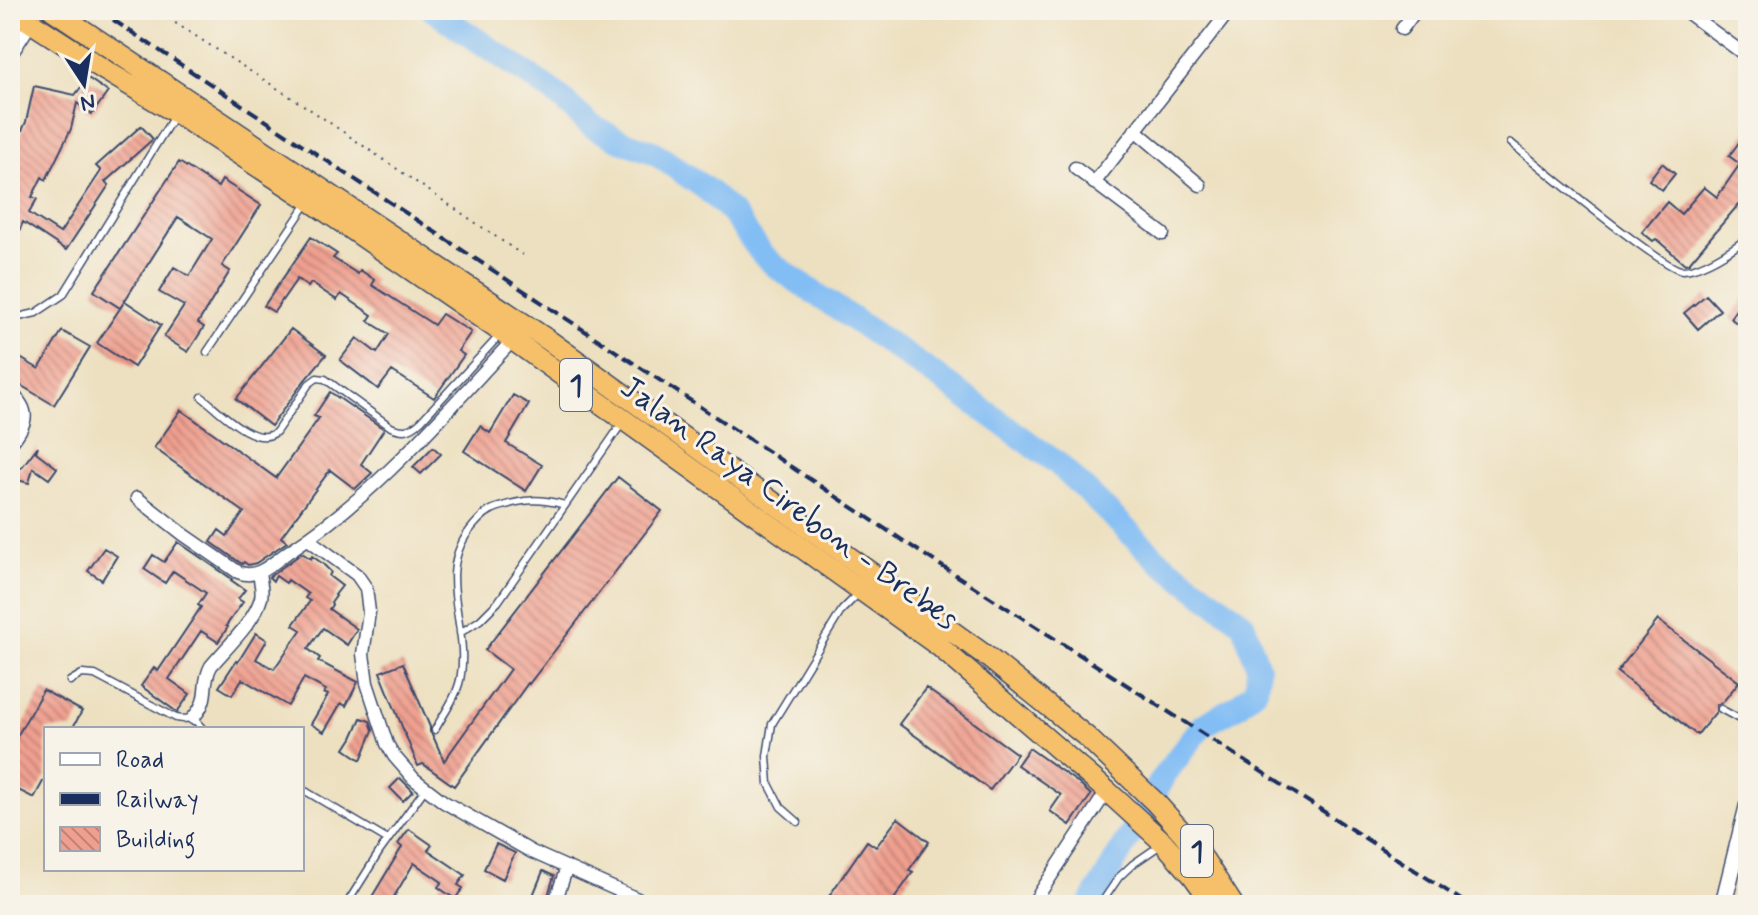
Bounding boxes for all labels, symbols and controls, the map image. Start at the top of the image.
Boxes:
north arrow [44,44,124,124]
text: N [78,86,98,117]
road number: 1 [560,359,592,411]
street label: Jalan Raya Cirebon - Brebes [611,367,966,641]
legend [44,727,304,871]
text: Road [116,745,164,776]
text: Railway [116,785,199,816]
text: Building [116,825,196,859]
road number: 1 [1181,825,1213,877]

